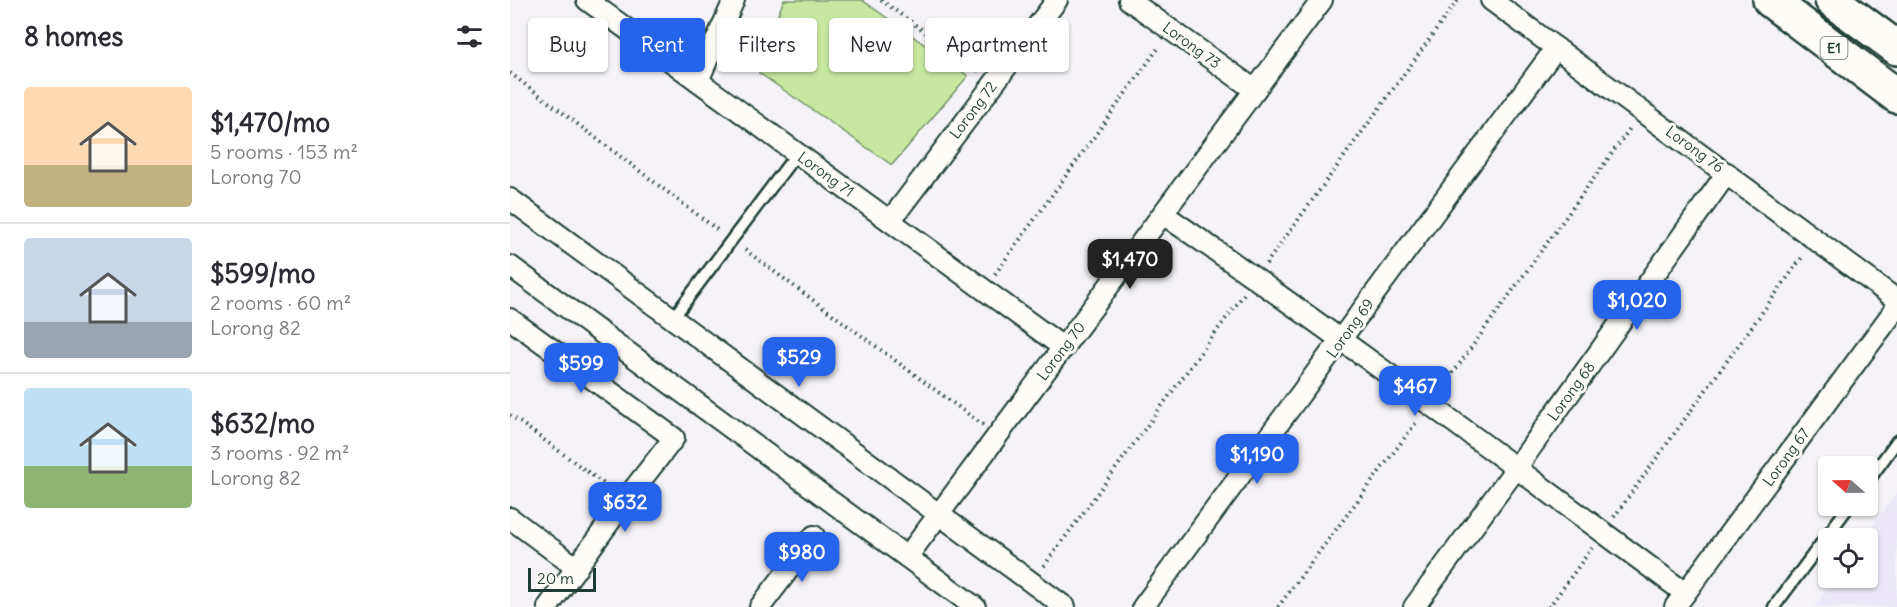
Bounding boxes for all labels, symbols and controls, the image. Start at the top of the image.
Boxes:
chip: Buy [528,18,608,72]
chip: Rent [620,18,705,72]
chip: Filters [717,18,817,72]
chip: New [829,18,913,72]
chip: Apartment [925,18,1069,72]
street label: Lorong 73 [1159,18,1225,72]
text: 8 homes [24,20,123,53]
icon: filters [453,20,486,53]
road number: E1 [1820,37,1848,59]
street label: Lorong 72 [945,78,1001,142]
text: $1,470/mo [210,106,330,139]
icon: home [72,111,144,183]
street label: Lorong 76 [1662,122,1728,176]
text: 5 rooms · 153 m² [210,139,358,164]
street label: Lorong 71 [794,147,858,201]
text: Lorong 70 [210,164,302,189]
pin: $1,470 [1081,239,1179,290]
text: $1,470 [1102,246,1158,271]
text: $599/mo [210,257,315,290]
icon: home [72,262,144,334]
pin: $1,020 [1588,280,1686,331]
text: $1,020 [1607,287,1667,312]
text: 2 rooms · 60 m² [210,290,351,315]
street label: Lorong 69 [1322,295,1378,361]
text: Lorong 82 [210,315,301,340]
street label: Lorong 70 [1033,318,1089,384]
pin: $529 [763,337,835,388]
pin: $599 [545,343,617,394]
text: $529 [776,344,822,369]
text: $599 [558,350,604,375]
street label: Lorong 68 [1543,358,1599,424]
pin: $467 [1379,366,1451,417]
text: $467 [1393,373,1437,398]
text: $632/mo [210,407,315,440]
icon: home [72,412,144,484]
street label: Lorong 67 [1758,424,1814,490]
pin: $1,190 [1208,434,1306,485]
text: 3 rooms · 92 m² [210,440,349,465]
text: $1,190 [1230,441,1284,466]
north arrow [1818,456,1878,516]
map controls [1818,456,1878,588]
text: Lorong 82 [210,465,301,490]
pin: $632 [589,482,661,533]
text: $632 [603,489,647,514]
button: locate [1818,528,1878,588]
pin: $980 [766,532,838,583]
text: $980 [778,539,826,564]
scale bar [528,565,596,592]
text: 20 m [537,568,574,588]

